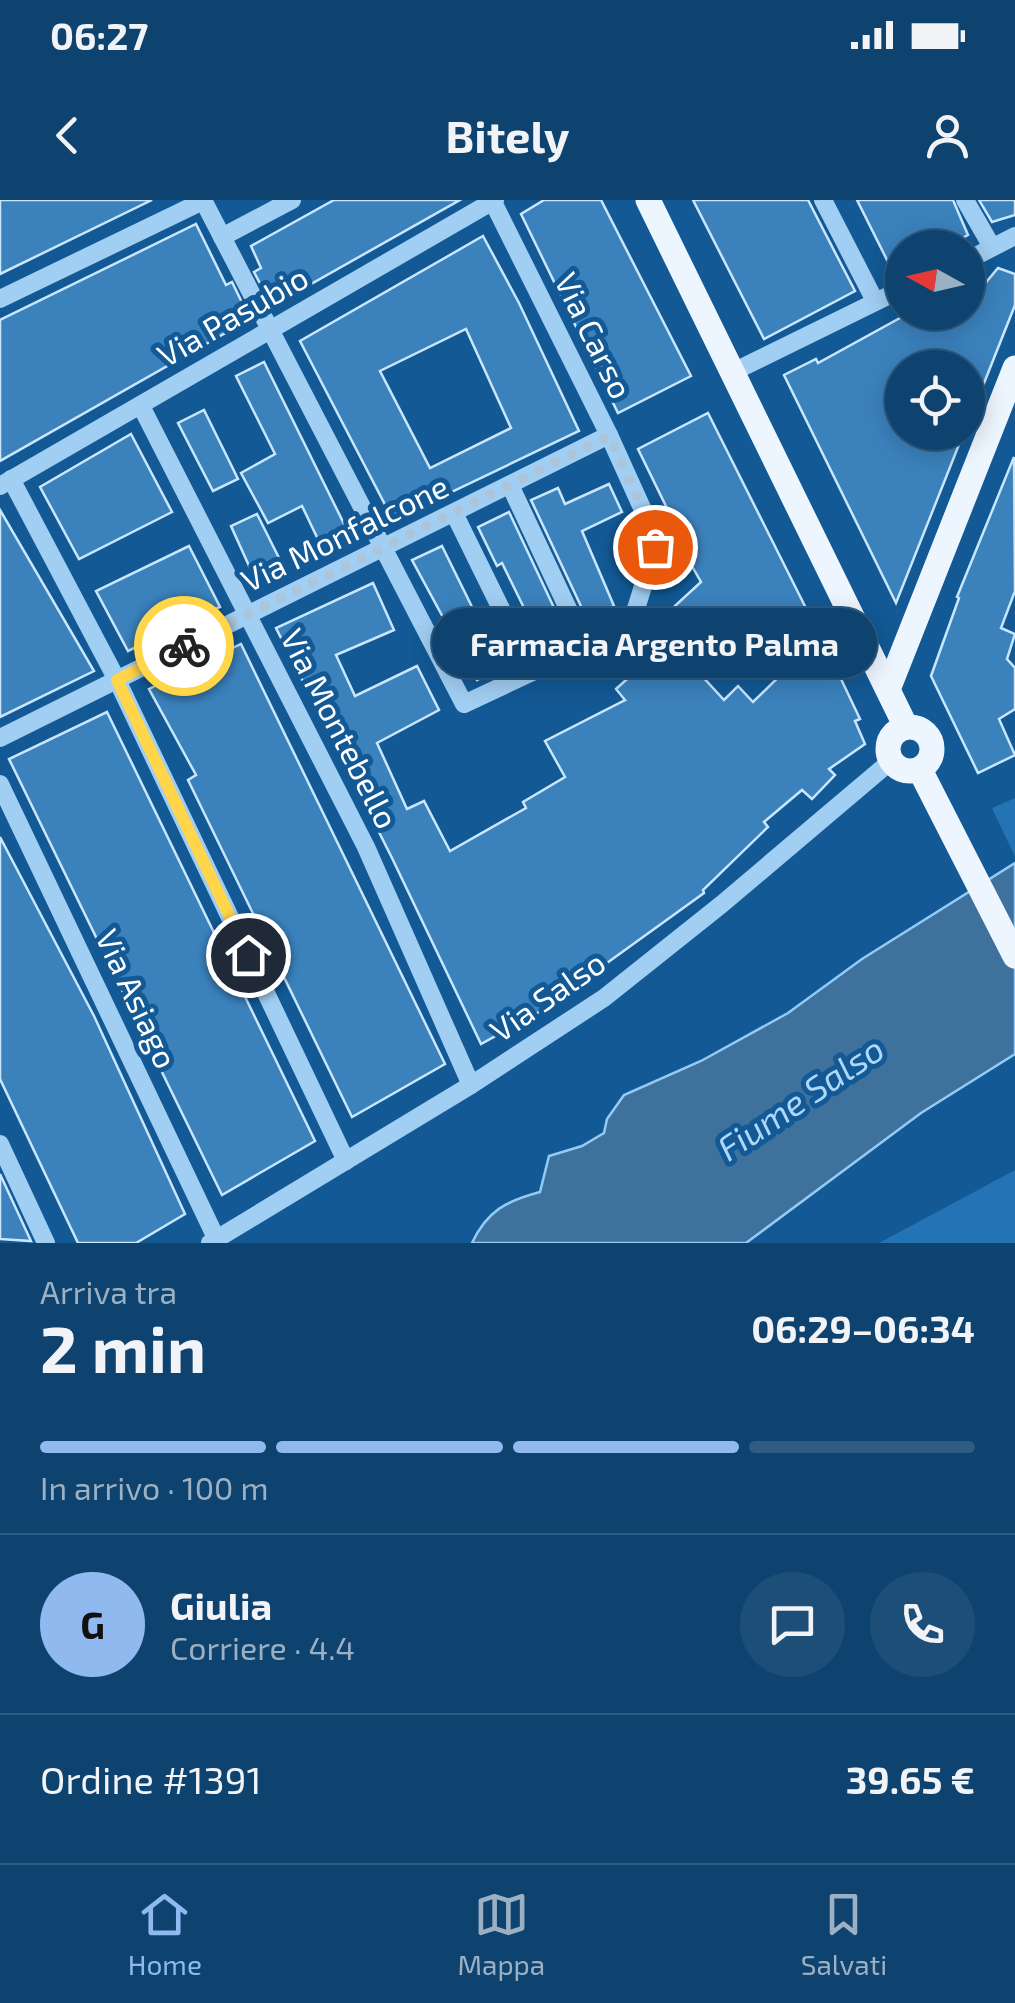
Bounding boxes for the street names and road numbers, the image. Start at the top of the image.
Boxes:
street label: Via Pasubio [150,257,314,374]
street label: Via Carso [548,266,642,404]
street label: Via Monfalcone [234,466,454,599]
street label: Via Montebello [274,622,407,834]
street label: Via Asiago [89,923,187,1074]
street label: Via Salso [482,942,612,1049]

